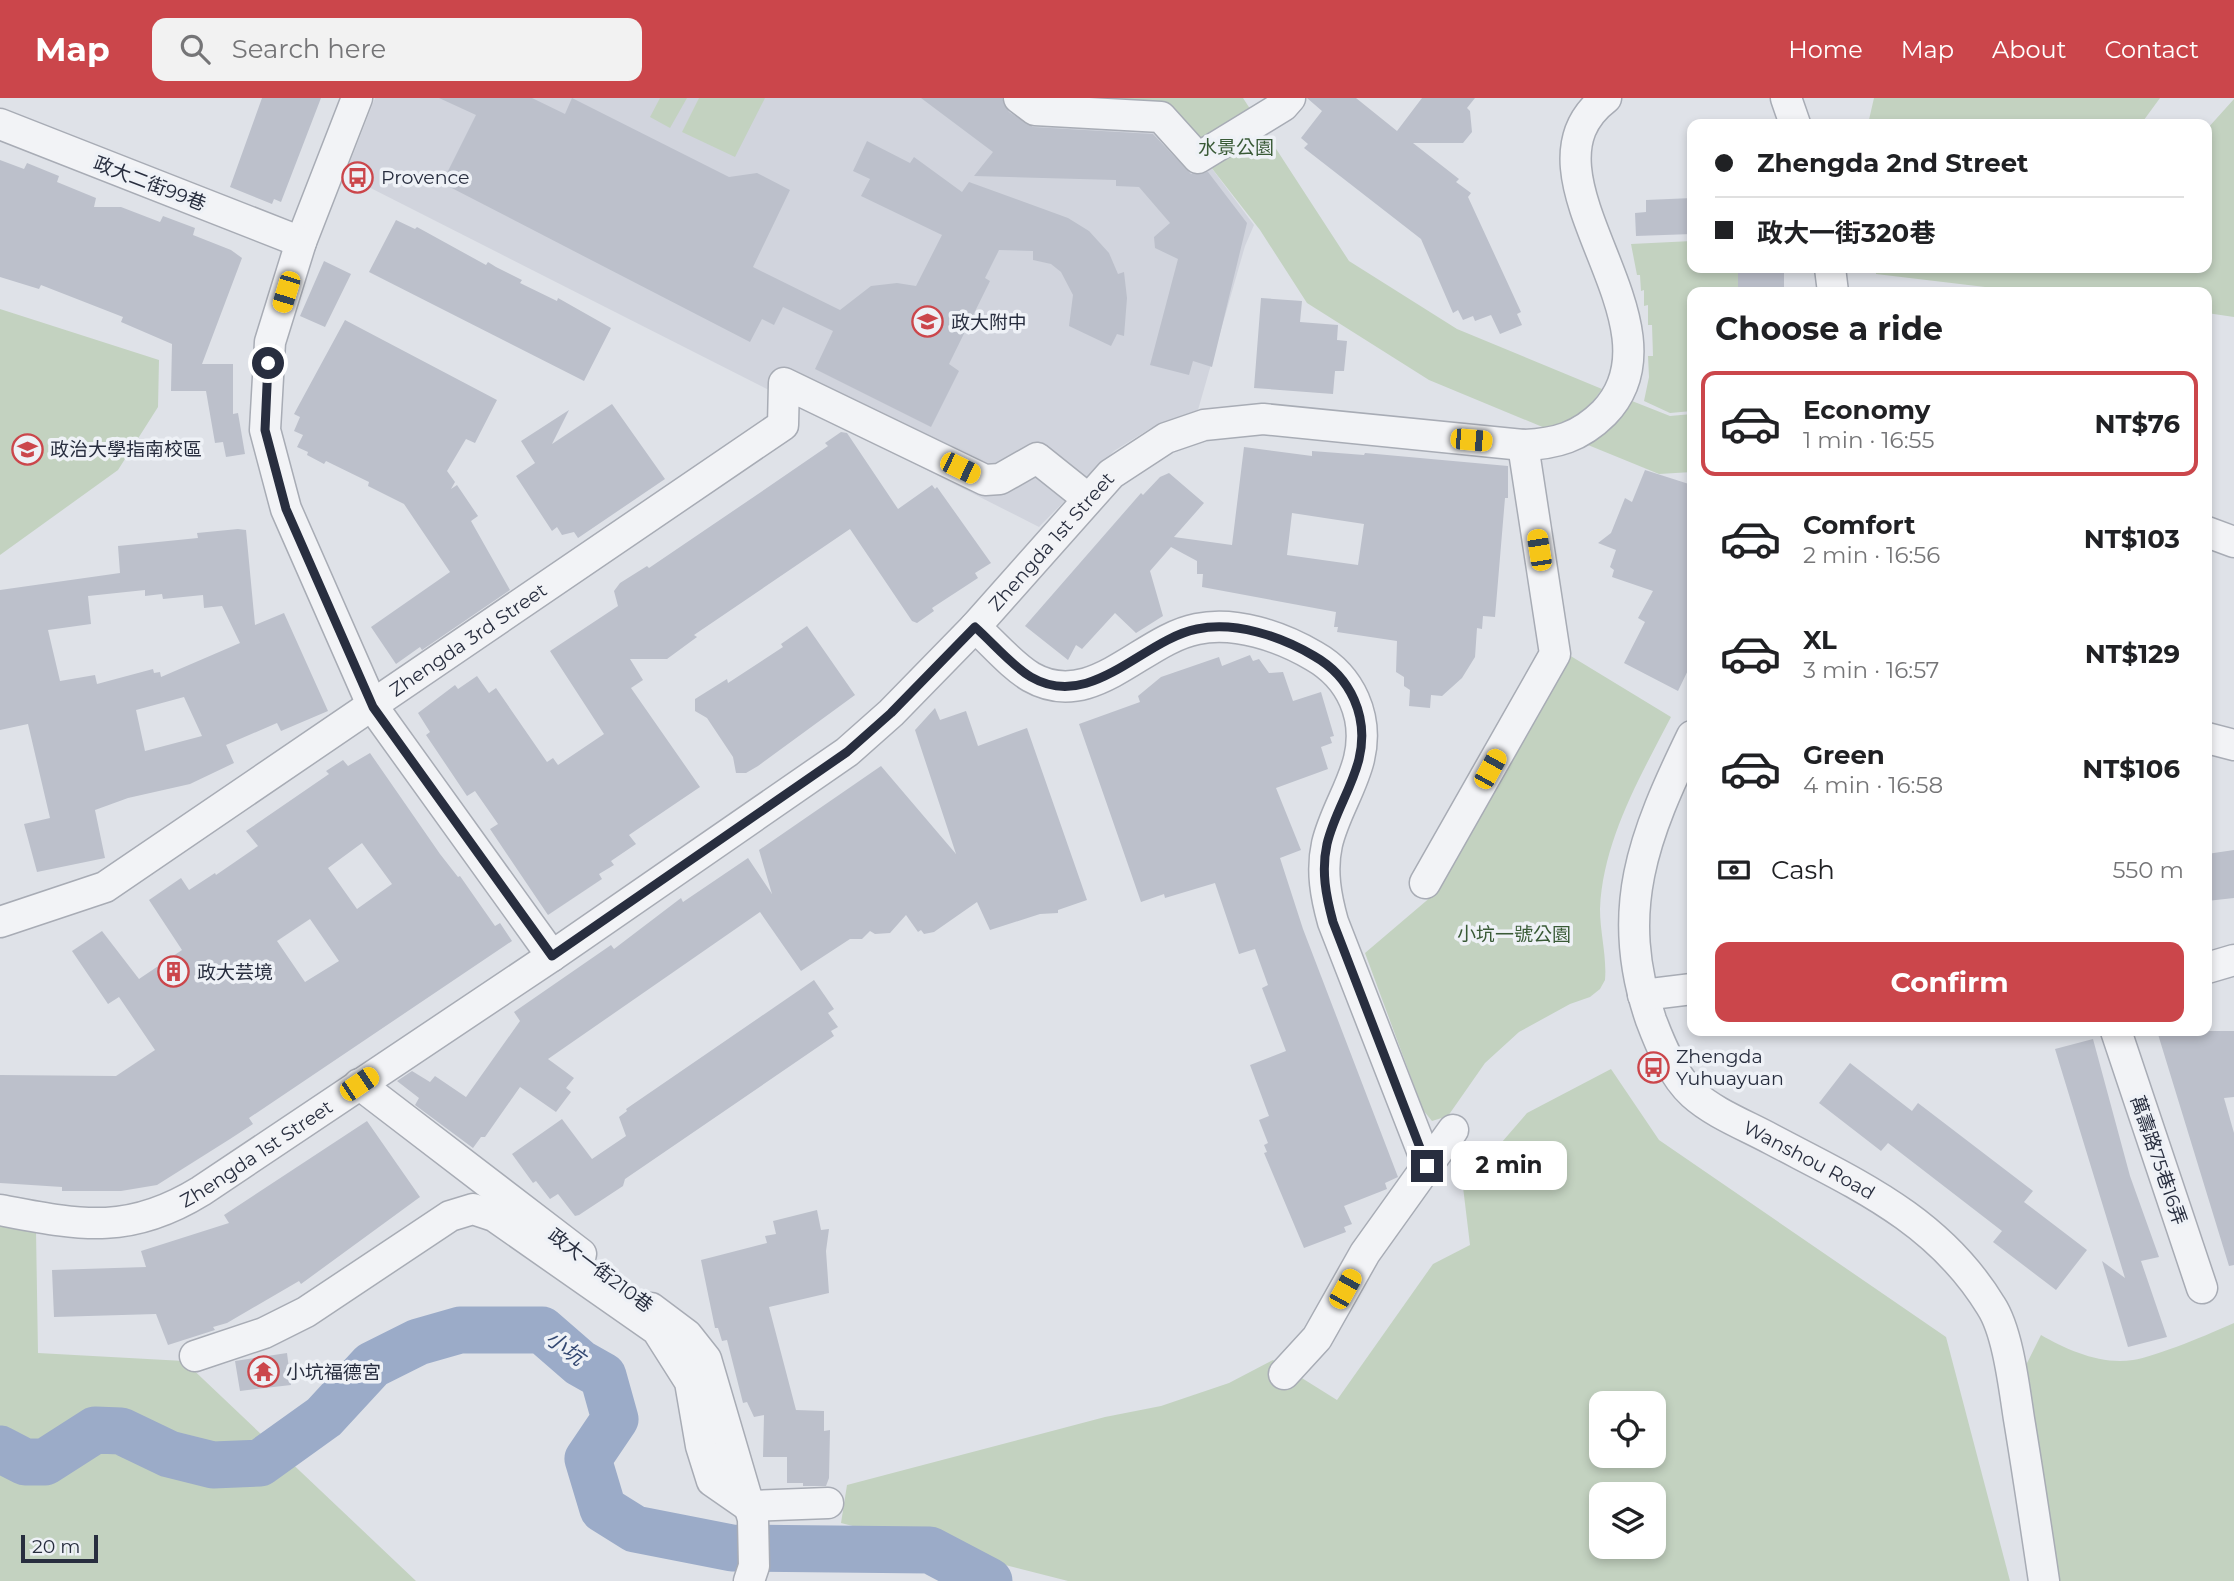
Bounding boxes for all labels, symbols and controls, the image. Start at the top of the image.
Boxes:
search box [152,18,642,81]
text: Map [35,29,110,69]
icon: search [176,30,214,68]
text: Search here [232,33,386,65]
text: Home [1788,35,1863,64]
text: Map [1901,35,1954,64]
text: About [1992,35,2066,64]
text: Contact [2104,35,2199,64]
park label: 水景公園 [1198,136,1274,159]
text: Zhengda 2nd Street [1757,147,2028,179]
street label: 政大二街99巷 [91,152,209,215]
bus stop icon: Provence [341,160,375,194]
place label: Provence [381,166,470,189]
text: 政大一街320巷 [1757,217,1935,249]
car [270,269,303,315]
school or university icon: 政大附中 [911,305,945,339]
text: Choose a ride [1715,309,1943,348]
place label: 政大附中 [951,311,1027,334]
route start [252,347,284,379]
icon: car [1719,392,1782,455]
text: Economy [1803,394,1930,426]
text: NT$76 [2095,408,2180,440]
text: 1 min · 16:55 [1803,426,1934,454]
car [1450,428,1493,452]
school or university icon: 政治大學指南校區 [10,432,44,466]
place label: 政治大學指南校區 [50,438,202,461]
car [937,449,984,487]
street label: Zhengda 1st Street [984,467,1119,616]
icon: car [1719,507,1782,570]
text: Comfort [1803,509,1915,541]
text: NT$103 [2084,523,2180,555]
car [1526,528,1553,572]
text: 2 min · 16:56 [1803,541,1940,569]
street label: Zhengda 3rd Street [385,578,552,702]
icon: car [1719,622,1782,685]
text: XL [1803,624,1837,656]
text: NT$129 [2085,638,2180,670]
text: 3 min · 16:57 [1803,656,1939,684]
icon: car [1719,737,1782,800]
text: Green [1803,739,1885,771]
car [1471,746,1510,792]
text: NT$106 [2082,753,2180,785]
text: 4 min · 16:58 [1803,771,1943,799]
icon: cash [1715,851,1753,889]
text: Cash [1771,854,1835,886]
text: 550 m [2112,856,2184,884]
park label: 小坑一號公園 [1457,923,1571,946]
button: Confirm [1715,942,2184,1022]
building icon: 政大芸境 [157,955,191,989]
place label: 政大芸境 [197,961,273,984]
place label: Zhengda Yuhuayuan [1676,1045,1784,1090]
bus stop icon: Zhengda Yuhuayuan [1636,1050,1670,1084]
car [336,1064,383,1104]
street label: 萬壽路75巷16弄 [2126,1093,2191,1228]
street label: Zhengda 1st Street [176,1095,337,1213]
street label: Wanshou Road [1739,1116,1879,1205]
callout: 2 min [1452,1142,1567,1190]
route end [1411,1150,1443,1182]
text: 2 min [1475,1151,1543,1179]
street label: 政大一街210巷 [544,1224,658,1317]
car [1326,1266,1365,1312]
water label: 小坑 [541,1325,592,1372]
temple icon: 小坑福德宮 [246,1355,280,1389]
place label: 小坑福德宮 [286,1361,381,1384]
map controls [1589,1391,1666,1559]
button: locate [1589,1391,1666,1468]
button: layers [1589,1482,1666,1559]
scale bar [21,1532,98,1564]
text: 20 m [32,1535,80,1558]

